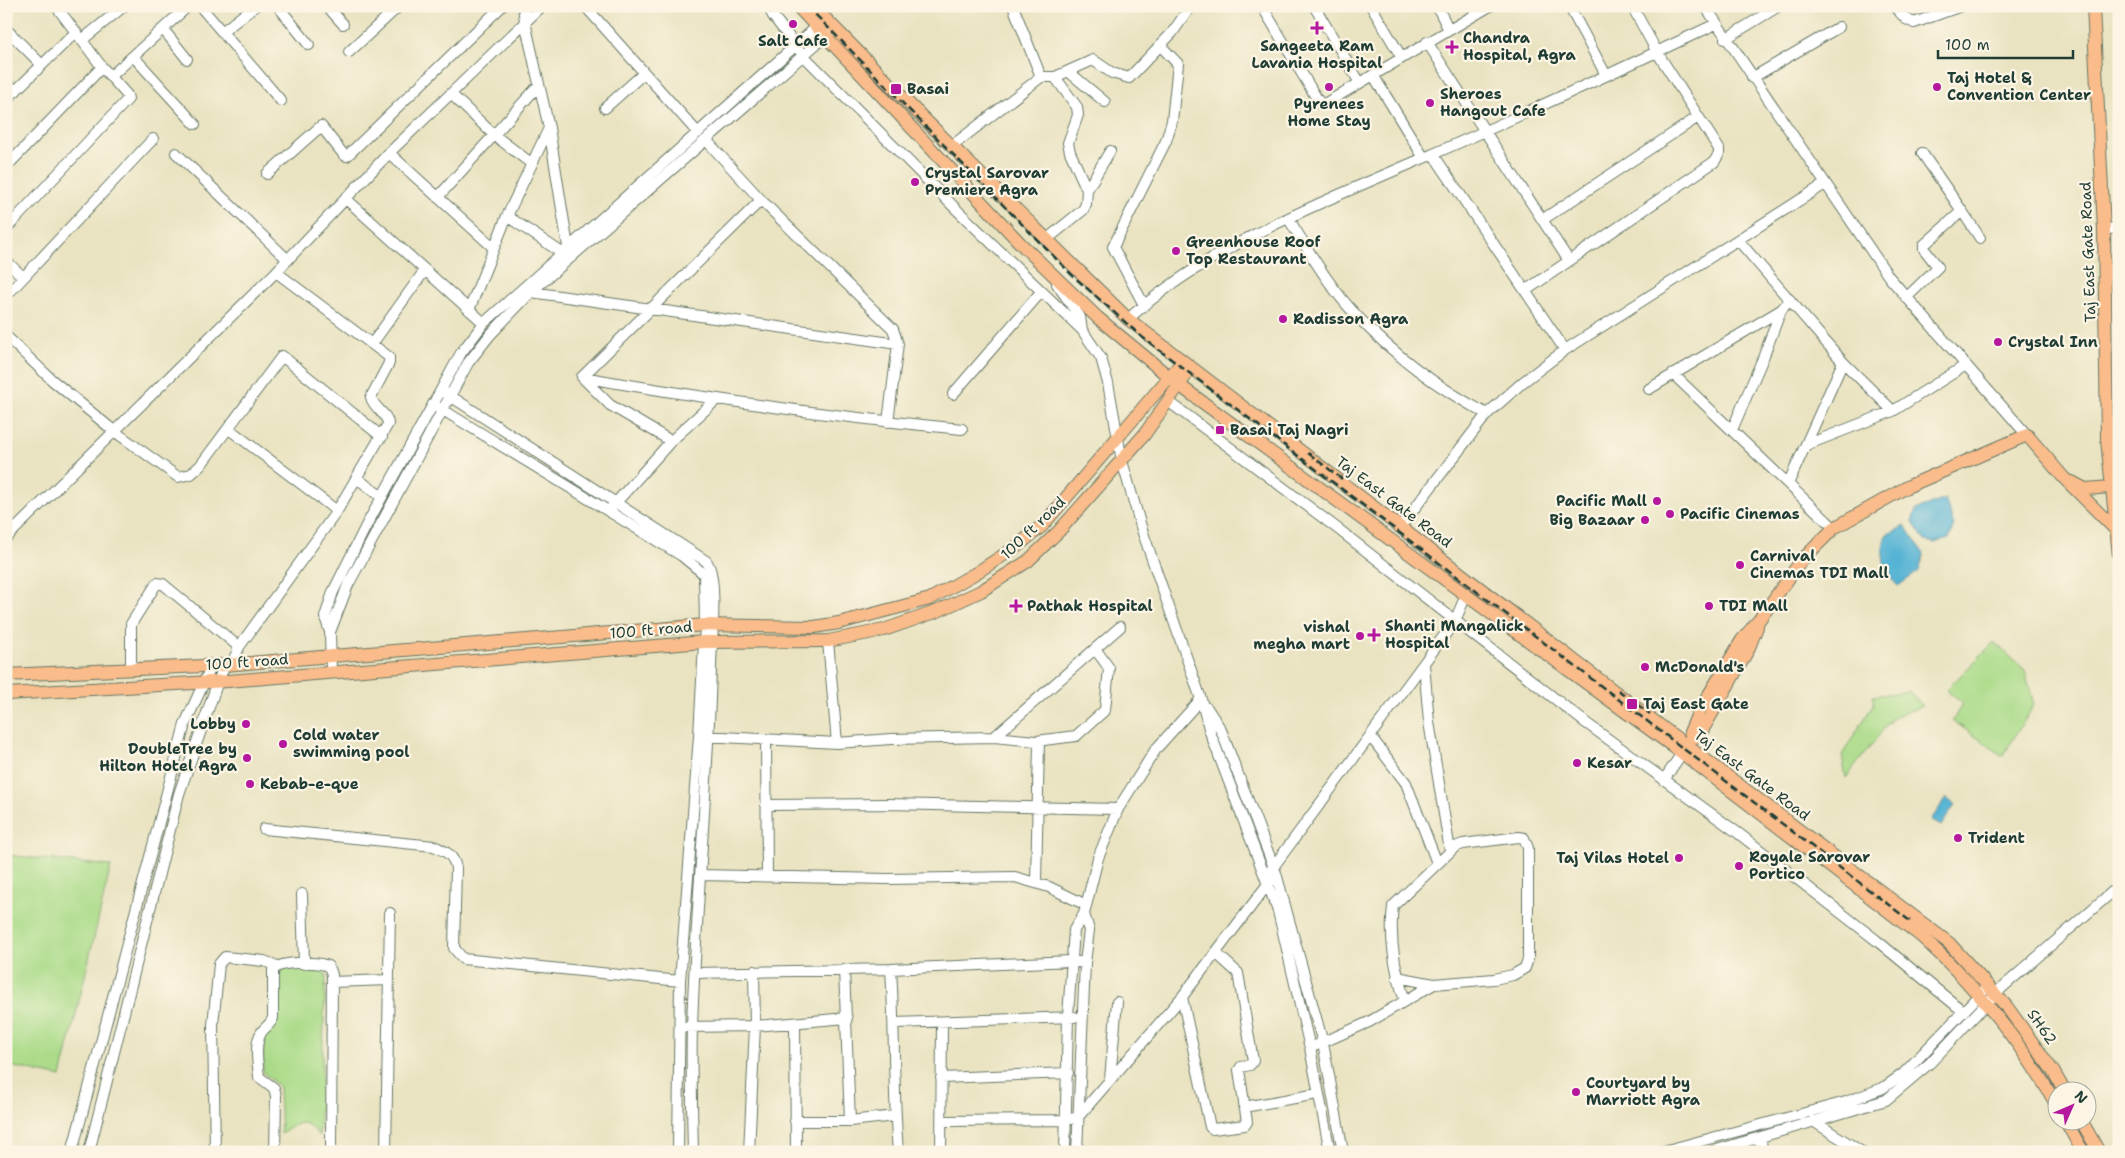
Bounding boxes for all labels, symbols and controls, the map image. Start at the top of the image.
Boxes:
marker: Salt Cafe [787,18,799,30]
marker: Sangeeta Ram Lavania Hospital [1310,21,1324,35]
place label: Chandra Hospital, Agra [1463,28,1577,65]
scale bar [1938,28,2072,60]
place label: Salt Cafe [758,31,828,51]
text: 100 m [1945,35,1990,55]
place label: Sangeeta Ram Lavania Hospital [1252,36,1382,73]
marker: Chandra Hospital, Agra [1445,40,1459,54]
place label: Taj Hotel & Convention Center [1947,68,2091,105]
place label: Basai [907,79,949,99]
marker: Pyrenees Home Stay [1323,81,1335,93]
marker: Taj Hotel & Convention Center [1931,81,1943,93]
marker: Basai [889,82,903,96]
place label: Sheroes Hangout Cafe [1440,84,1546,121]
place label: Pyrenees Home Stay [1287,94,1371,131]
marker: Sheroes Hangout Cafe [1424,97,1436,109]
place label: Crystal Sarovar Premiere Agra [925,163,1049,200]
marker: Crystal Sarovar Premiere Agra [909,176,921,188]
street label: Taj East Gate Road [2076,181,2100,323]
place label: Greenhouse Roof Top Restaurant [1186,232,1321,269]
marker: Greenhouse Roof Top Restaurant [1170,245,1182,257]
place label: Radisson Agra [1293,309,1409,329]
marker: Radisson Agra [1277,313,1289,325]
place label: Crystal Inn [2008,332,2098,352]
marker: Crystal Inn [1992,336,2004,348]
place label: Basai Taj Nagri [1230,420,1349,440]
marker: Basai Taj Nagri [1214,424,1226,436]
street label: Taj East Gate Road [1332,452,1457,553]
place label: Pacific Mall [1556,491,1647,511]
street label: 100 ft road [996,492,1070,564]
marker: Pacific Mall [1651,495,1663,507]
place label: Pacific Cinemas [1680,504,1800,524]
marker: Pacific Cinemas [1664,508,1676,520]
place label: Big Bazaar [1549,510,1635,530]
marker: Big Bazaar [1639,514,1651,526]
place label: Carnival Cinemas TDI Mall [1750,546,1889,583]
marker: Carnival Cinemas TDI Mall [1734,559,1746,571]
place label: Pathak Hospital [1027,596,1153,616]
place label: TDI Mall [1719,596,1788,616]
marker: Pathak Hospital [1009,599,1023,613]
marker: TDI Mall [1703,600,1715,612]
street label: 100 ft road [609,616,694,644]
place label: Shanti Mangalick Hospital [1385,616,1524,653]
place label: vishal megha mart [1253,617,1350,654]
marker: Shanti Mangalick Hospital [1367,628,1381,642]
marker: vishal megha mart [1354,630,1366,642]
street label: 100 ft road [205,649,290,675]
place label: McDonald's [1655,657,1745,677]
marker: McDonald's [1639,661,1651,673]
place label: Taj East Gate [1643,694,1749,714]
marker: Taj East Gate [1625,697,1639,711]
place label: Lobby [190,714,236,734]
marker: Lobby [240,718,252,730]
place label: Cold water swimming pool [293,725,409,762]
street label: Taj East Gate Road [1690,725,1815,826]
marker: Cold water swimming pool [277,738,289,750]
place label: DoubleTree by Hilton Hotel Agra [99,739,238,776]
marker: DoubleTree by Hilton Hotel Agra [241,752,253,764]
place label: Kesar [1587,753,1632,773]
marker: Kesar [1571,757,1583,769]
place label: Kebab-e-que [260,774,359,794]
marker: Kebab-e-que [244,778,256,790]
place label: Trident [1968,828,2025,848]
marker: Trident [1952,832,1964,844]
place label: Royale Sarovar Portico [1749,847,1870,884]
place label: Taj Vilas Hotel [1556,848,1669,868]
marker: Taj Vilas Hotel [1673,852,1685,864]
marker: Royale Sarovar Portico [1733,860,1745,872]
street label: SH62 [2023,1005,2061,1049]
place label: Courtyard by Marriott Agra [1586,1073,1701,1110]
north arrow [2048,1080,2098,1130]
marker: Courtyard by Marriott Agra [1570,1086,1582,1098]
text: N [2071,1087,2091,1107]

